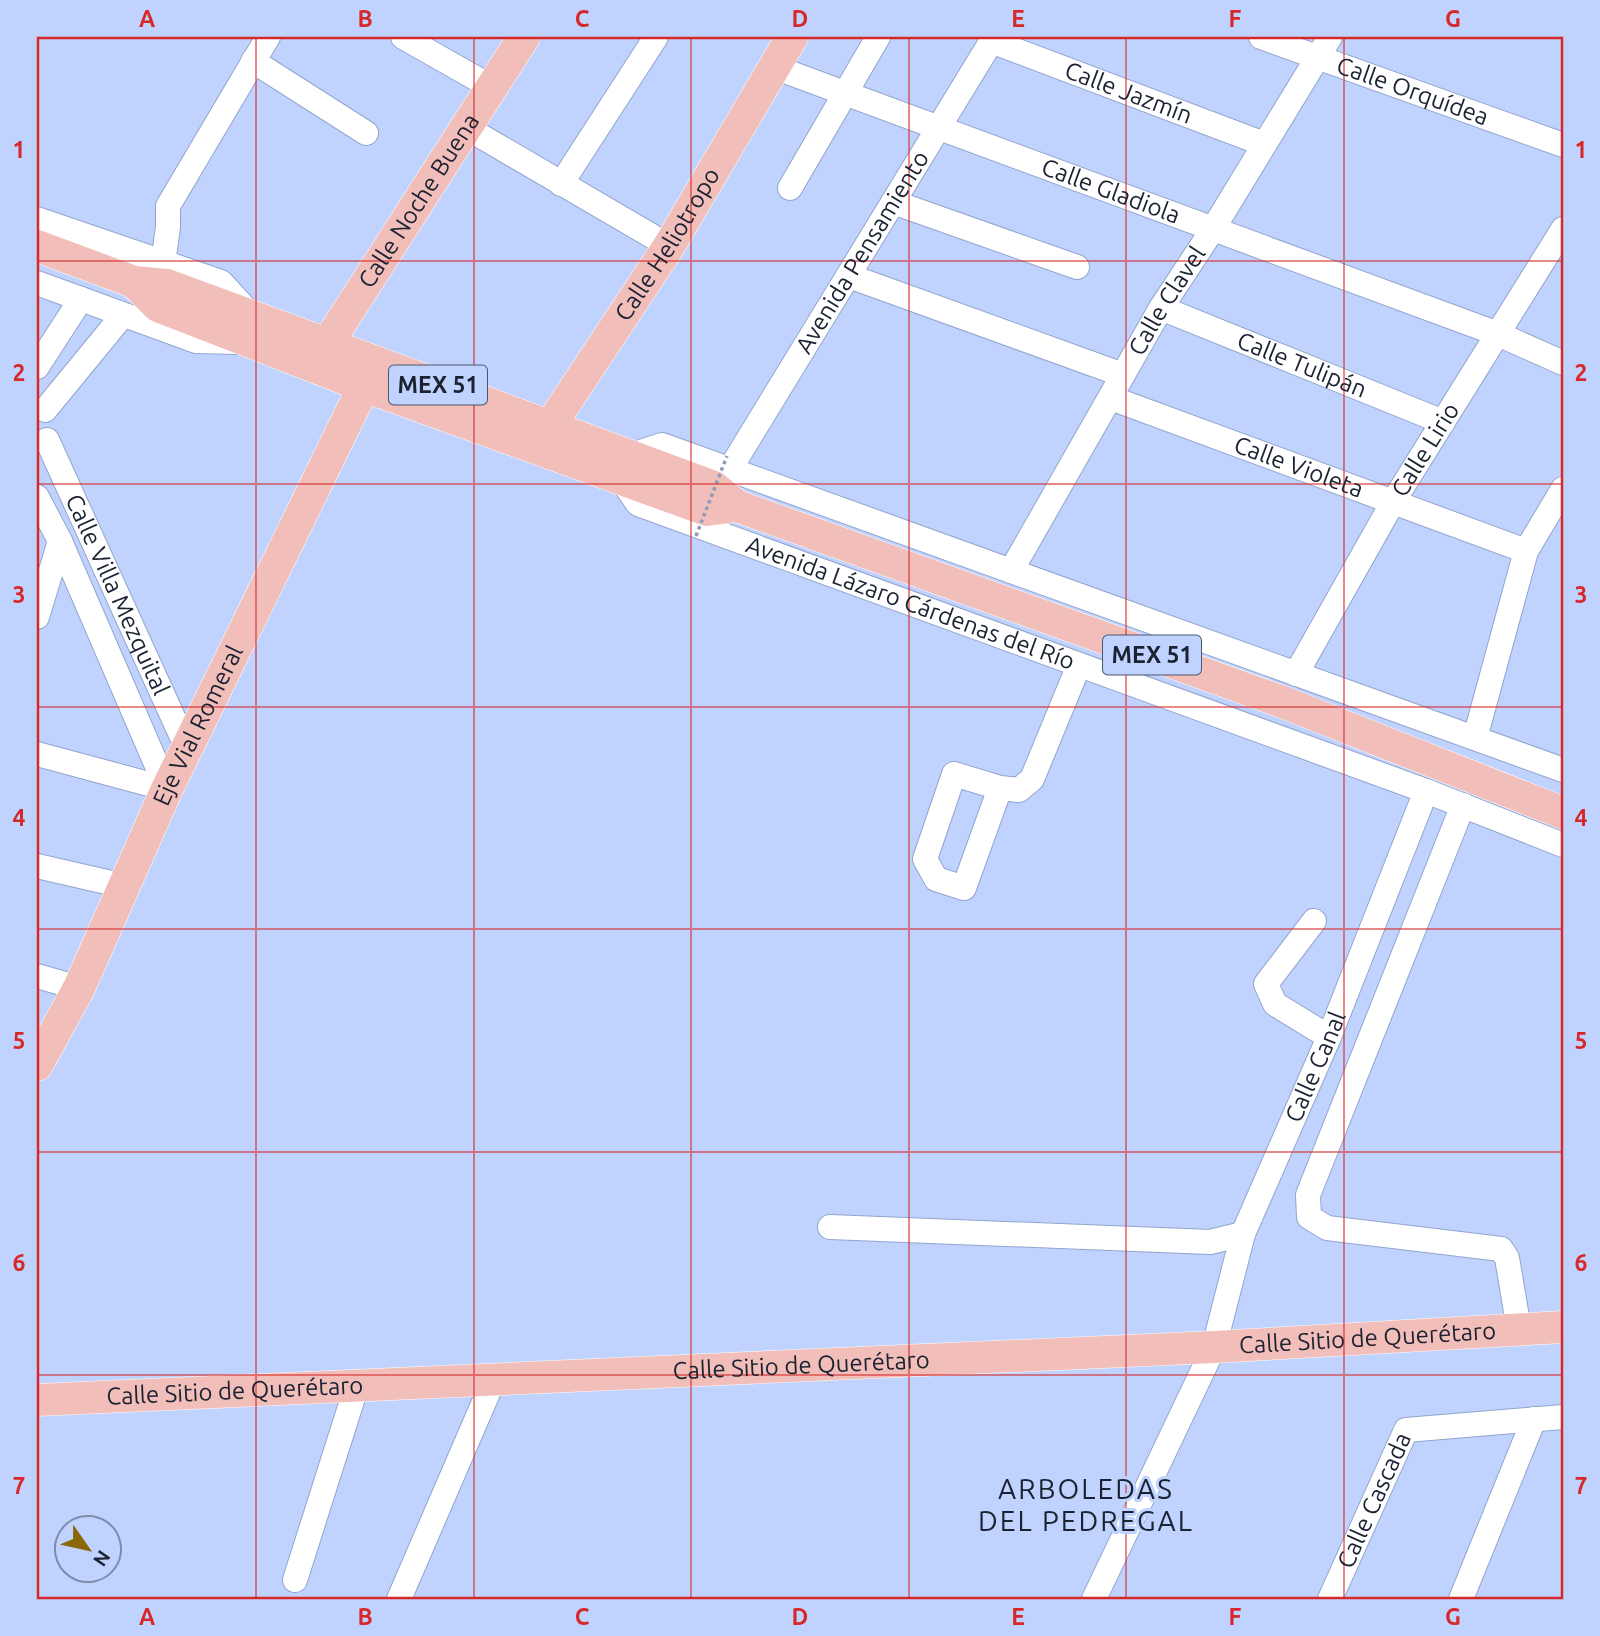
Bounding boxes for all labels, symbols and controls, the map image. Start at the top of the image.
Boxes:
text: A [139,6,155,31]
text: B [357,6,373,31]
text: C [575,6,590,31]
text: D [792,6,808,31]
text: E [1011,6,1025,31]
text: F [1229,6,1242,31]
text: G [1445,6,1461,31]
street label: Calle Orquídea [1333,51,1492,130]
street label: Calle Jazmín [1061,56,1196,129]
street label: Calle Noche Buena [353,108,484,293]
text: 1 [13,137,25,162]
text: 1 [1575,137,1587,162]
street label: Avenida Pensamiento [790,146,934,358]
street label: Calle Gladiola [1038,153,1184,229]
street label: Calle Heliotropo [609,163,725,326]
street label: Calle Clavel [1123,241,1211,360]
street label: Calle Tulipán [1233,326,1371,403]
text: 2 [13,360,25,385]
text: 2 [1575,360,1587,385]
road number: MEX 51 [389,366,487,404]
street label: Calle Lirio [1386,398,1464,501]
street label: Calle Violeta [1231,431,1367,503]
street label: Calle Villa Mezquital [61,490,175,699]
street label: Avenida Lázaro Cárdenas del Río [742,531,1078,675]
text: 3 [13,582,25,607]
text: 3 [1575,582,1587,607]
road number: MEX 51 [1103,636,1201,674]
street label: Eje Vial Romeral [147,641,248,809]
text: 4 [13,805,26,830]
text: 4 [1575,805,1588,830]
street label: Calle Canal [1279,1007,1351,1126]
text: 5 [13,1028,25,1053]
text: 5 [1575,1028,1587,1053]
text: 6 [13,1250,26,1275]
text: 6 [1575,1250,1588,1275]
street label: Calle Sitio de Querétaro [1238,1317,1497,1359]
street label: Calle Sitio de Querétaro [672,1346,930,1384]
street label: Calle Sitio de Querétaro [106,1371,364,1410]
street label: Calle Cascada [1332,1428,1416,1572]
text: 7 [13,1473,25,1498]
district label: ARBOLEDAS DEL PEDREGAL [978,1473,1194,1536]
text: 7 [1575,1473,1587,1498]
north arrow [52,1514,122,1584]
text: N [89,1546,115,1571]
text: A [139,1604,155,1629]
text: B [357,1604,373,1629]
text: C [575,1604,590,1629]
text: D [792,1604,808,1629]
text: E [1011,1604,1025,1629]
text: F [1229,1604,1242,1629]
text: G [1445,1604,1461,1629]

